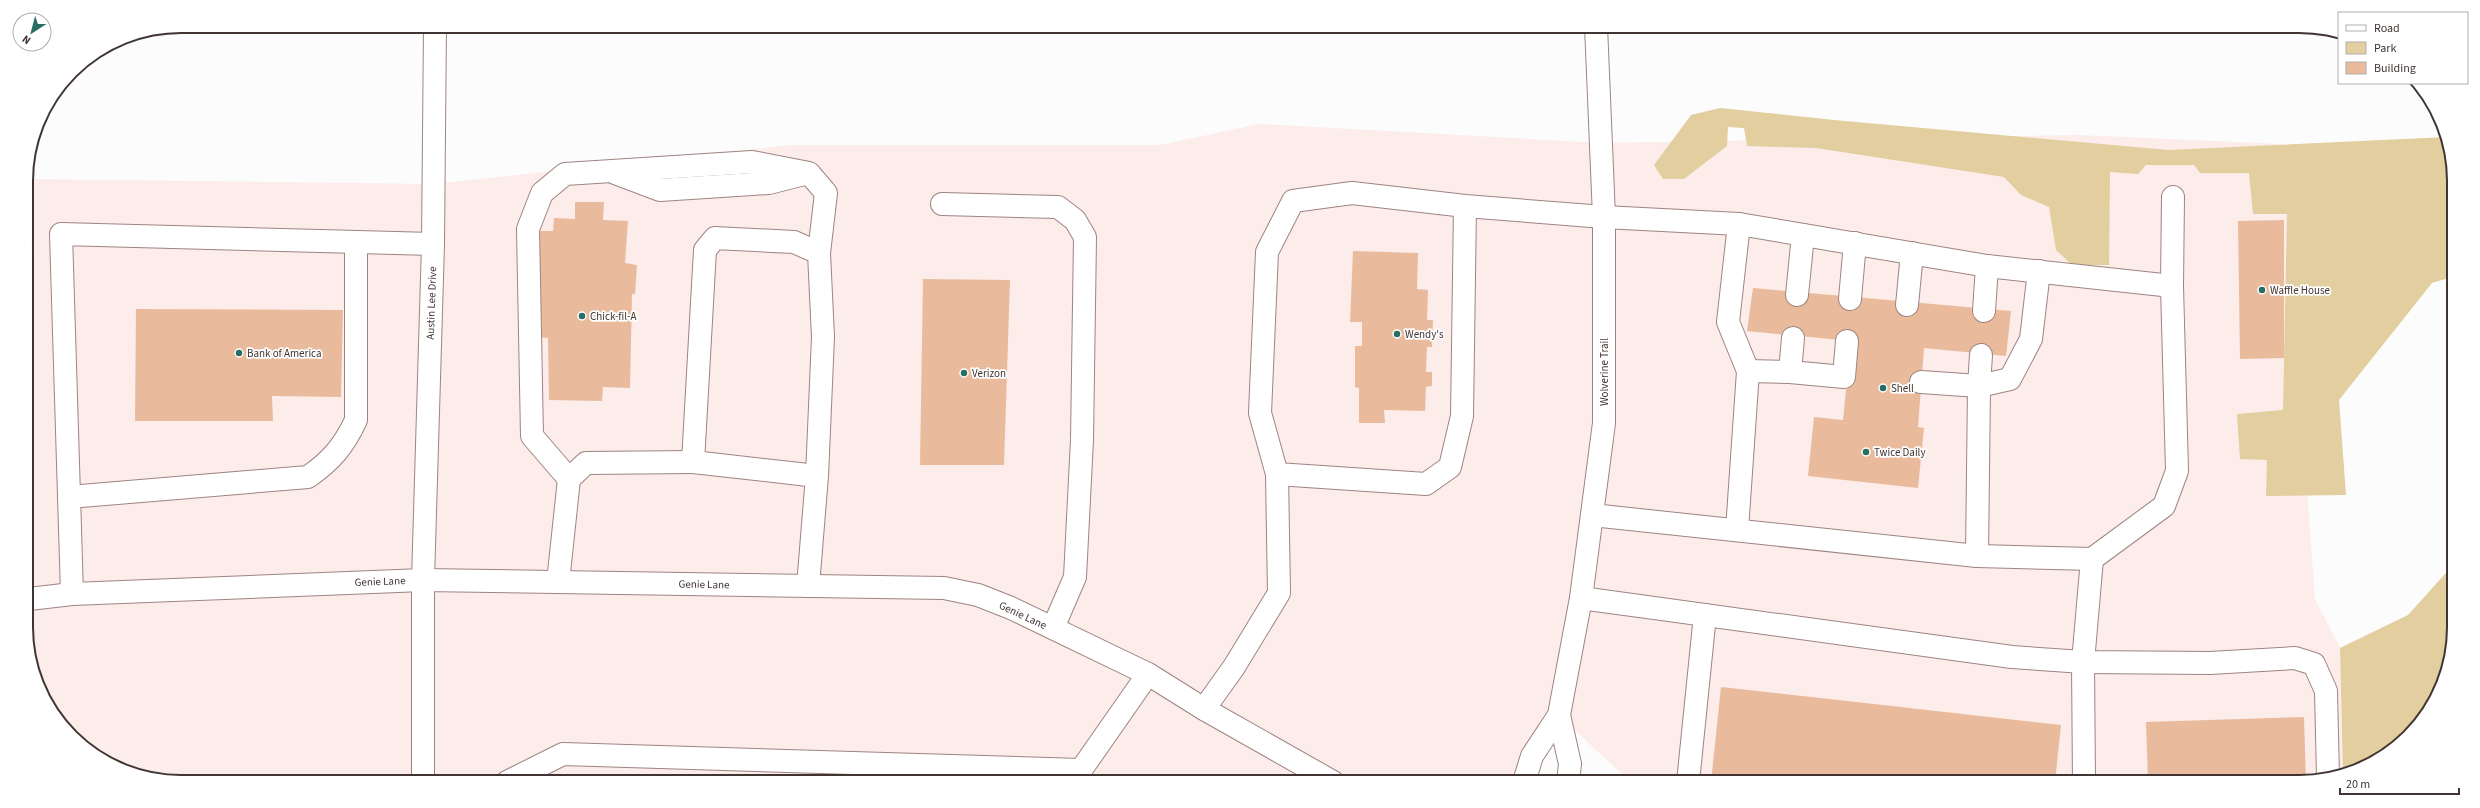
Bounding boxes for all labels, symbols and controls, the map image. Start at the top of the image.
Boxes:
north arrow [12,12,52,52]
legend [2338,12,2468,84]
text: Road [2374,20,2400,37]
text: N [19,31,34,48]
text: Park [2374,40,2396,57]
text: Building [2374,60,2416,77]
street label: Austin Lee Drive [423,266,440,340]
place label: Waffle House [2270,283,2331,298]
marker: Waffle House [2257,285,2267,295]
place label: Chick-fil-A [590,309,637,324]
marker: Chick-fil-A [577,311,587,321]
place label: Wendy's [1405,327,1444,342]
marker: Wendy's [1392,329,1402,339]
street label: Wolverine Trail [1597,338,1612,406]
place label: Bank of America [247,346,322,361]
marker: Bank of America [234,348,244,358]
place label: Verizon [972,366,1006,381]
marker: Verizon [959,368,969,378]
place label: Shell [1891,381,1914,396]
marker: Shell [1878,383,1888,393]
place label: Twice Daily [1874,445,1926,460]
marker: Twice Daily [1861,447,1871,457]
street label: Genie Lane [354,573,406,590]
street label: Genie Lane [678,577,730,592]
street label: Genie Lane [997,598,1050,633]
scale bar [2340,770,2459,796]
text: 20 m [2346,776,2370,793]

